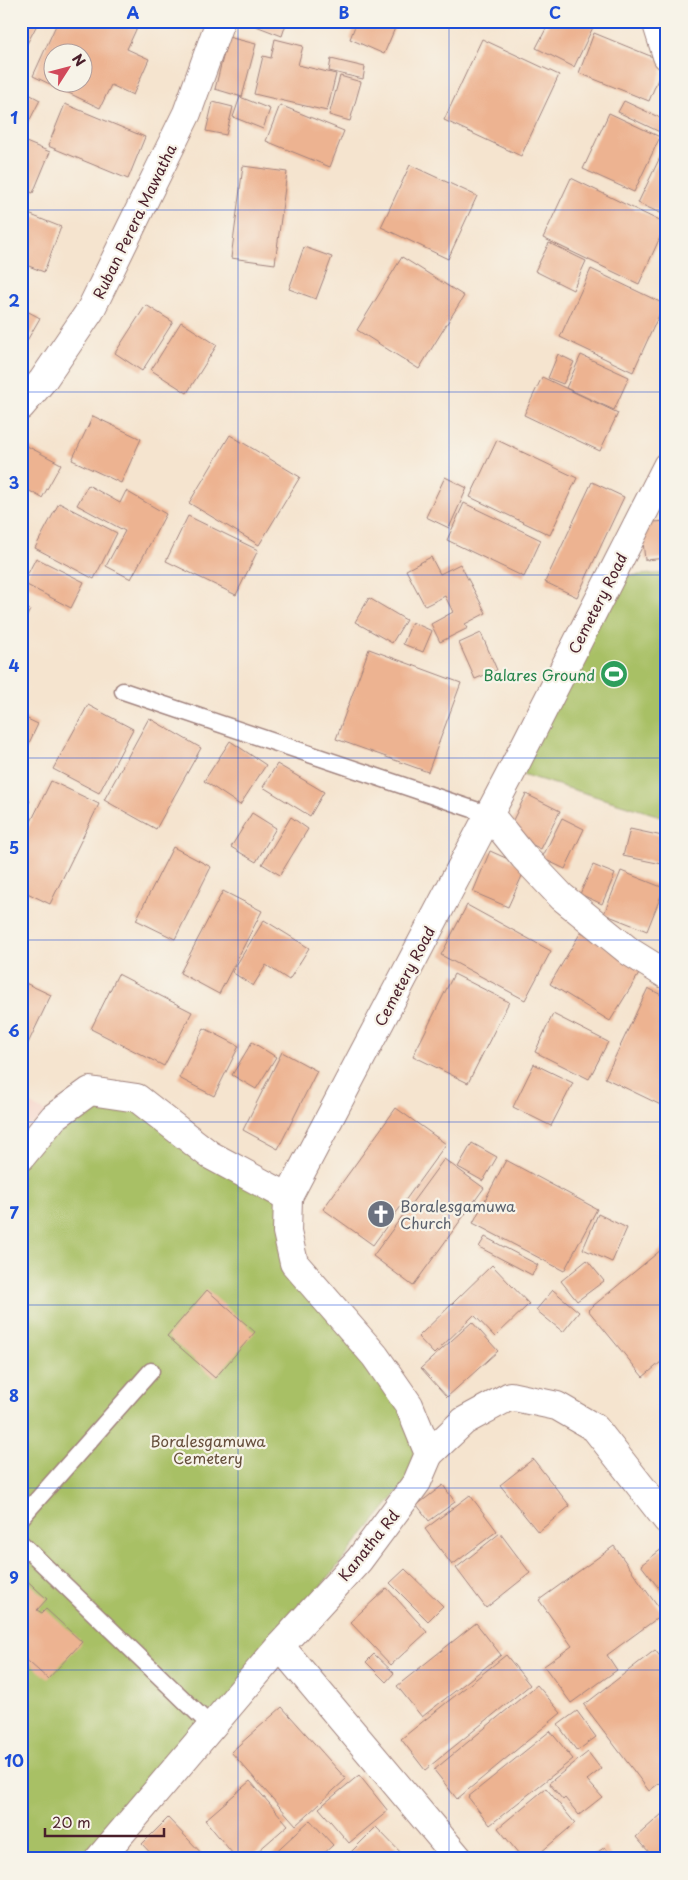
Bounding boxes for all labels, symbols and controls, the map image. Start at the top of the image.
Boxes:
text: A [127,0,140,24]
text: B [339,0,350,24]
text: C [549,0,561,24]
north arrow [42,42,92,92]
text: N [67,49,91,71]
text: 1 [10,105,18,129]
street label: Ruban Perera Mawatha [86,139,182,302]
text: 2 [8,288,20,312]
text: 3 [9,470,19,494]
street label: Cemetery Road [562,549,632,657]
text: 4 [9,653,20,677]
sports icon: Balares Ground [599,659,629,689]
place label: Balares Ground [484,663,595,686]
text: 5 [9,835,19,859]
street label: Cemetery Road [368,922,440,1030]
text: 6 [8,1018,20,1042]
place label: Boralesgamuwa Church [400,1194,516,1234]
church icon: Boralesgamuwa Church [366,1199,396,1229]
text: 7 [9,1200,19,1224]
text: 8 [9,1383,19,1407]
park label: Boralesgamuwa Cemetery [150,1429,266,1469]
street label: Kanatha Rd [332,1504,404,1586]
text: 9 [9,1565,19,1589]
text: 10 [4,1748,24,1772]
scale bar [45,1805,164,1837]
text: 20 m [52,1810,91,1833]

